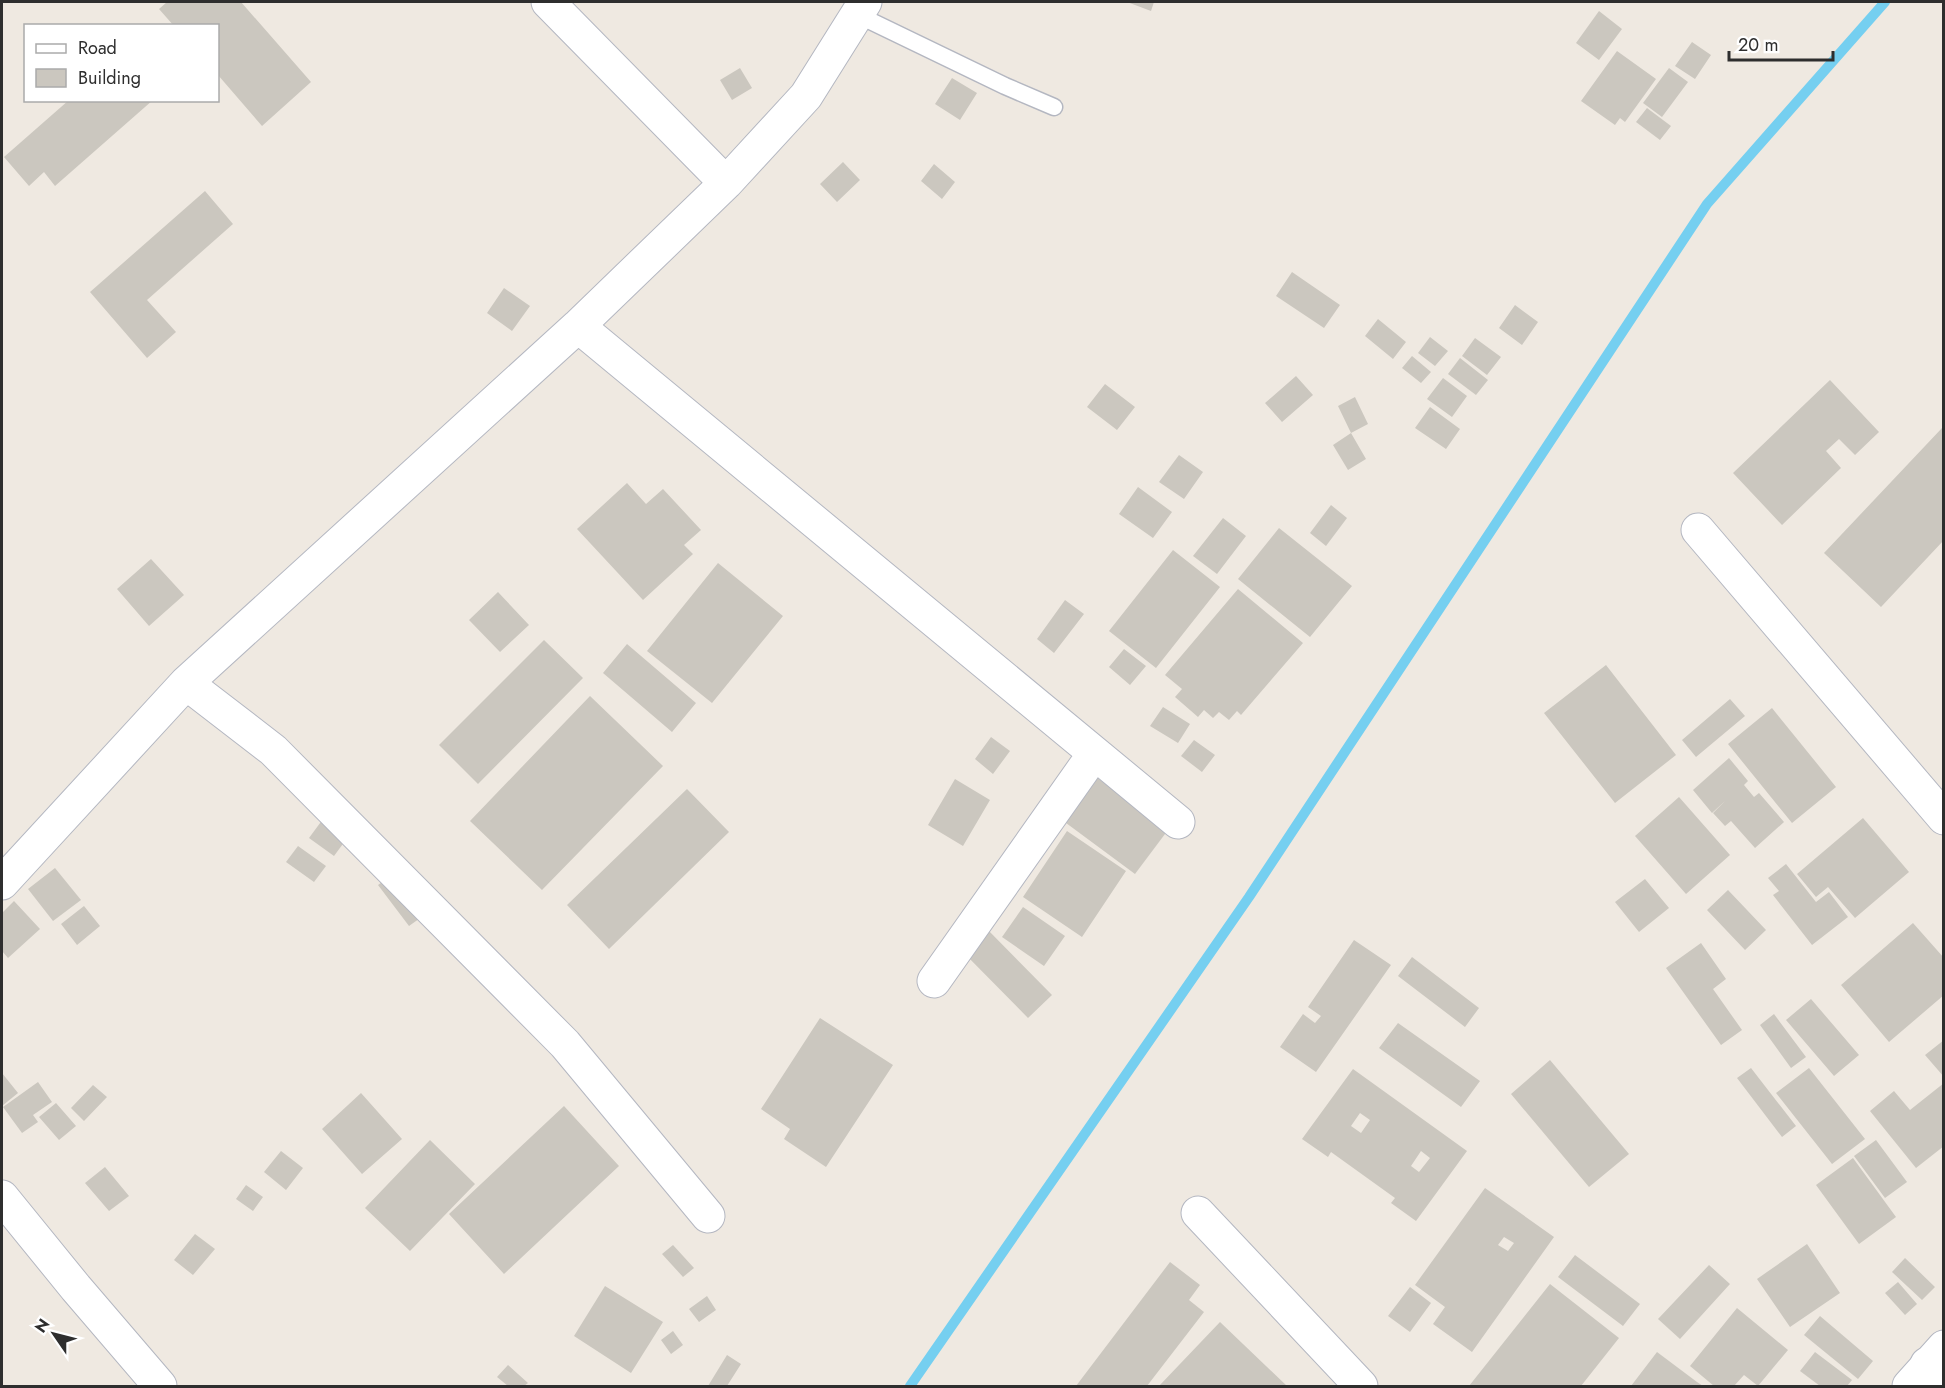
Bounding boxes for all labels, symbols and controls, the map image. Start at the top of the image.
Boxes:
legend [24,24,219,102]
scale bar [1729,24,1832,62]
text: 20 m [1738,32,1778,58]
text: Road [78,35,117,61]
text: Building [78,65,141,91]
north arrow [24,1304,84,1364]
text: N [29,1314,55,1337]

